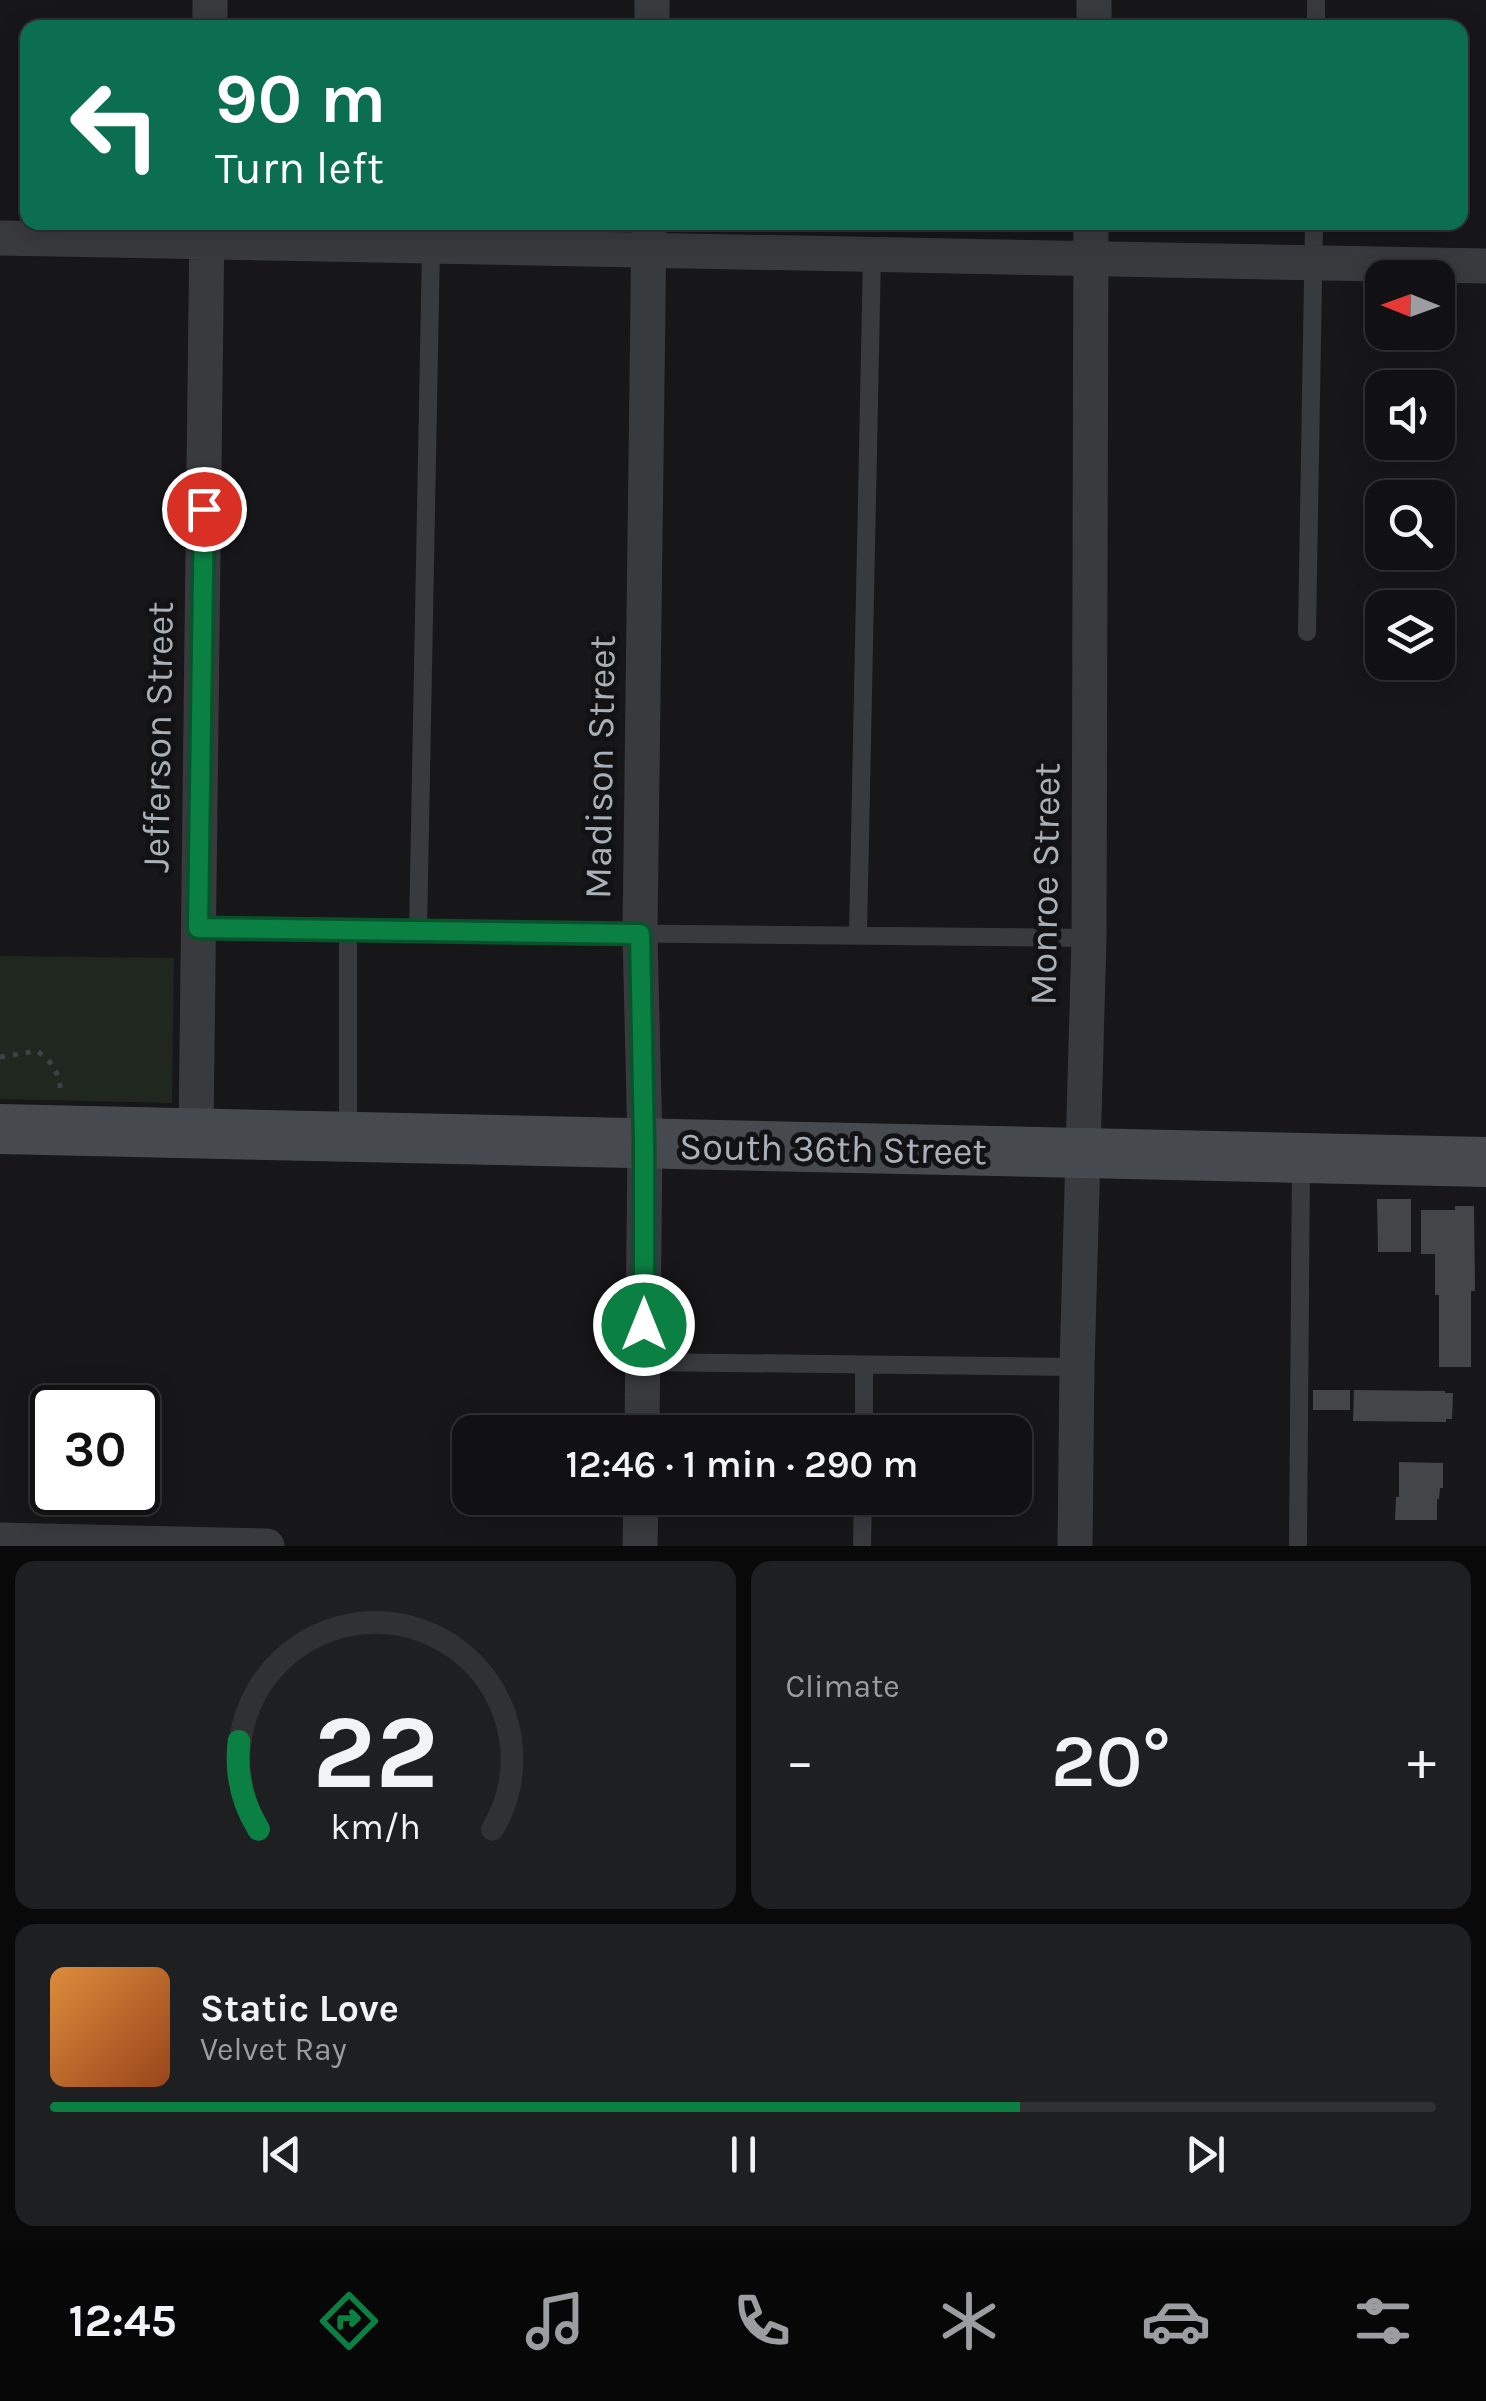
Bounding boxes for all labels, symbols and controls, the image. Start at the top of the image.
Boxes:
text: 90 m [215,58,386,140]
icon: left [50,60,180,190]
text: Turn left [215,142,384,194]
north arrow [1365,260,1455,350]
map controls [1365,260,1455,680]
button: sound [1365,370,1455,460]
pin [162,467,247,552]
button: search [1365,480,1455,570]
icon: arrive [177,482,232,537]
button: layers [1365,590,1455,680]
street label: Jefferson Street [133,601,183,873]
street label: Madison Street [575,635,625,899]
street label: Monroe Street [1020,762,1070,1006]
street label: South 36th Street [679,1124,987,1174]
position arrow [592,1273,696,1377]
speed limit sign: 30 [30,1385,160,1515]
text: 12:46 · 1 min · 290 m [565,1442,919,1487]
text: Climate [786,1668,900,1705]
text: 22 [312,1692,438,1813]
text: 20° [1051,1717,1171,1805]
text: − [786,1729,814,1793]
text: + [1407,1729,1436,1793]
text: km/h [330,1806,421,1848]
text: Static Love [200,1986,399,2031]
text: Velvet Ray [200,2031,347,2068]
icon: previous [254,2127,309,2182]
icon: pause [716,2127,771,2182]
icon: next [1178,2127,1233,2182]
icon: directions [314,2286,384,2356]
icon: music [520,2286,590,2356]
icon: phone [727,2286,797,2356]
icon: climate [934,2286,1004,2356]
icon: car [1141,2286,1211,2356]
icon: filters [1348,2286,1418,2356]
text: 12:45 [68,2295,177,2347]

